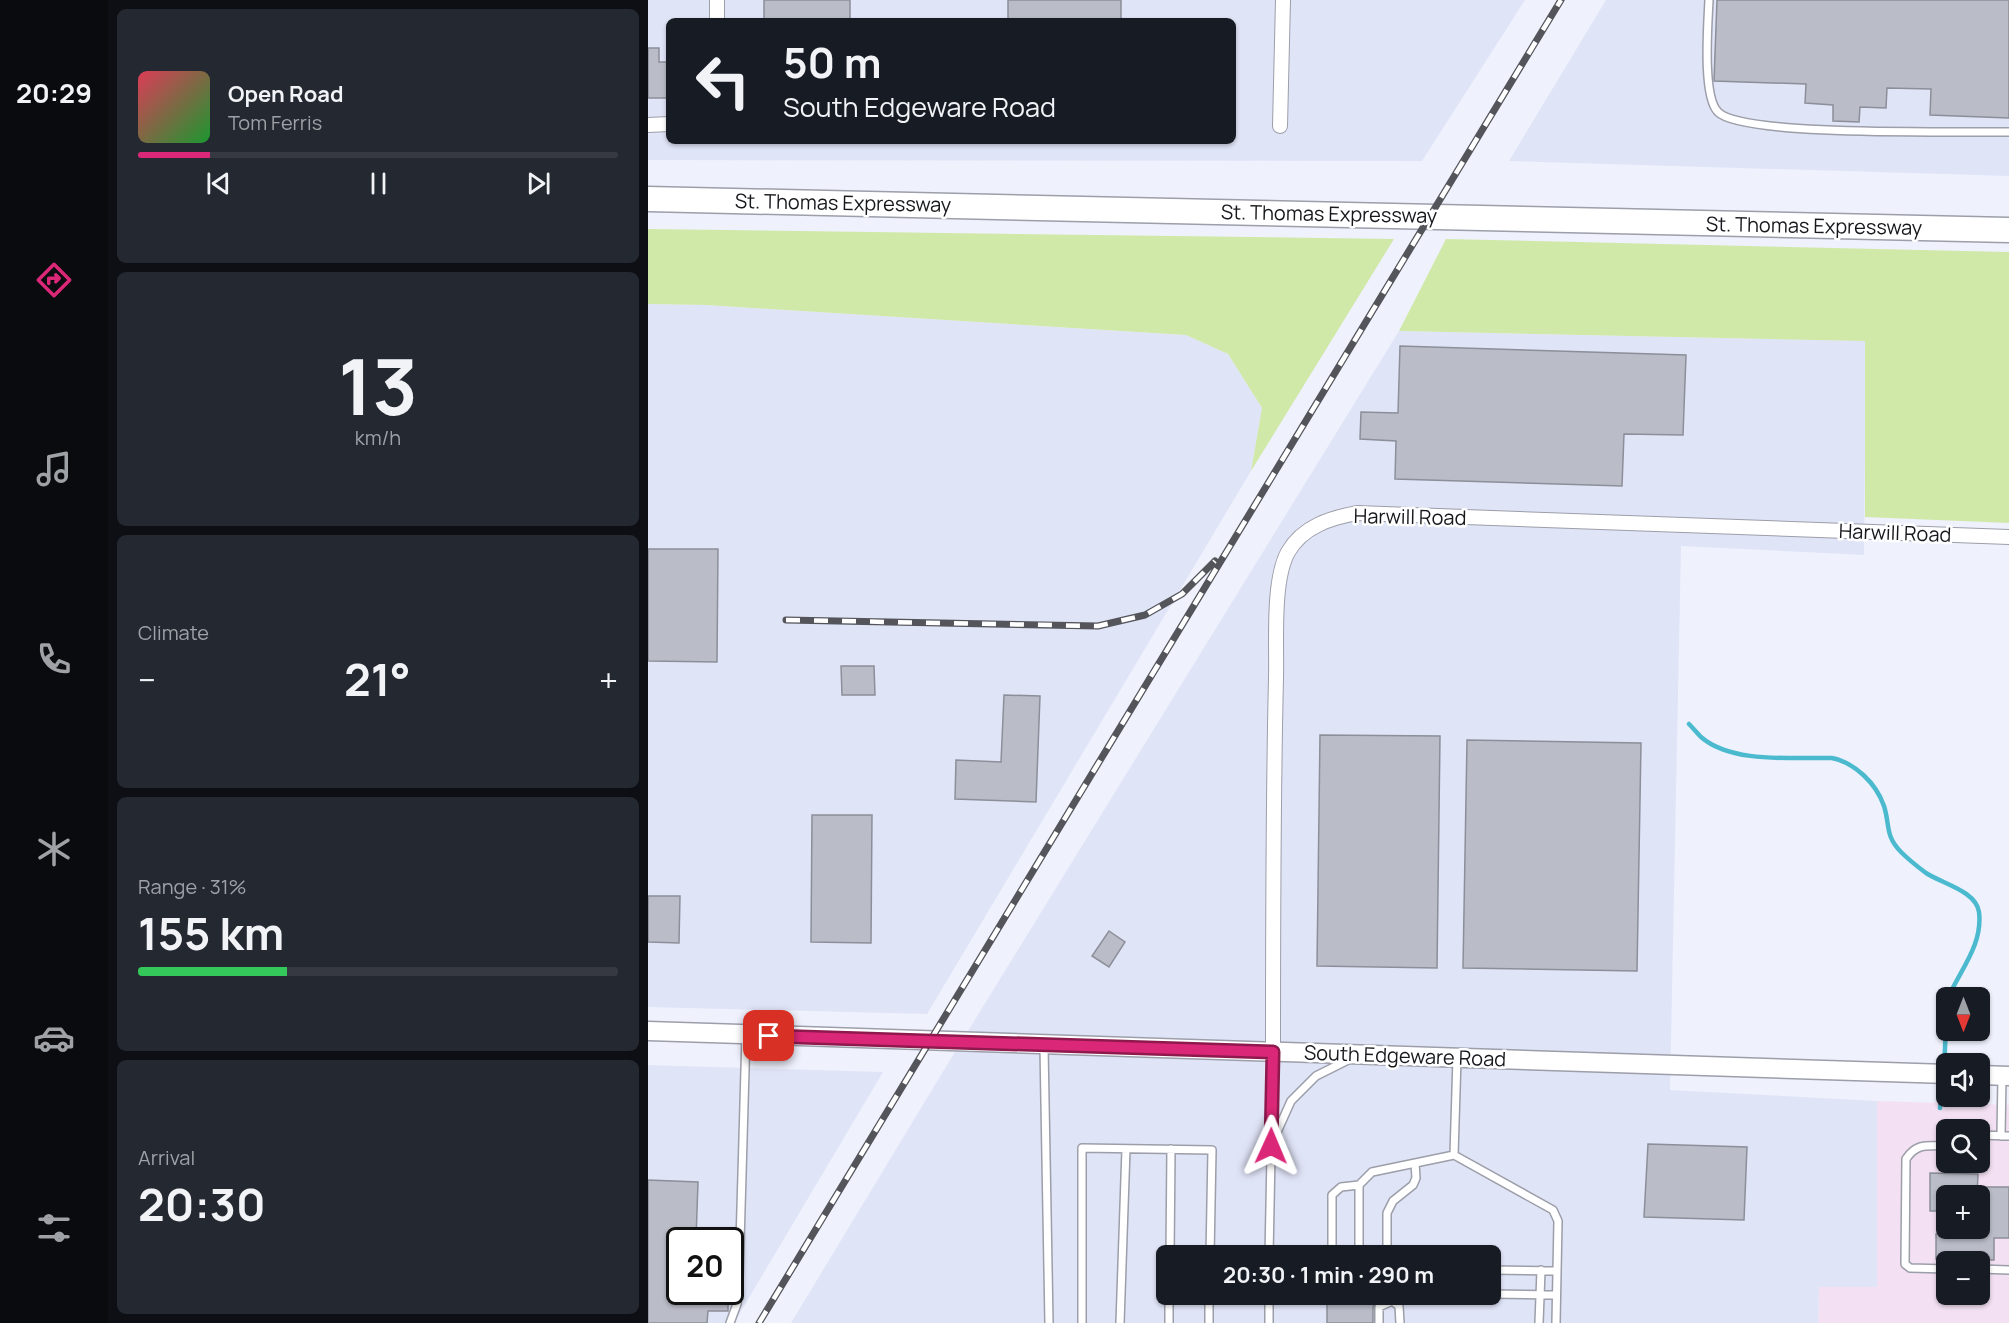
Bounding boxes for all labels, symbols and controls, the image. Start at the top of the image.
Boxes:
text: 50 m [783,33,881,91]
icon: left [684,42,762,120]
text: 20:29 [16,74,92,111]
text: Open Road [228,79,343,109]
text: South Edgeware Road [783,88,1056,125]
text: Tom Ferris [228,109,322,136]
icon: previous [202,167,235,200]
icon: pause [362,167,395,200]
icon: next [522,167,555,200]
street label: St. Thomas Expressway [735,187,952,218]
street label: St. Thomas Expressway [1221,198,1438,229]
street label: St. Thomas Expressway [1706,210,1923,241]
icon: directions [33,259,75,301]
text: 13 [338,332,418,438]
text: km/h [355,424,401,451]
icon: music [33,448,75,490]
street label: Harwill Road [1353,502,1467,531]
street label: Harwill Road [1838,517,1952,548]
text: Climate [138,619,209,646]
icon: phone [33,638,75,680]
text: 21° [344,648,411,710]
text: − [138,657,156,702]
text: + [599,657,618,702]
icon: climate [33,828,75,870]
text: Range · 31% [138,873,247,900]
text: 155 km [138,902,284,964]
north arrow [1936,987,1990,1041]
map controls [1936,987,1990,1305]
pin [743,1010,794,1061]
icon: car [33,1017,75,1059]
icon: arrive [752,1019,785,1052]
street label: South Edgeware Road [1303,1038,1507,1073]
button: sound [1936,1053,1990,1107]
position arrow [1239,1114,1303,1178]
button: search [1936,1119,1990,1173]
text: Arrival [138,1144,195,1171]
text: 20:30 [138,1173,266,1235]
button: + [1936,1185,1990,1239]
icon: filters [33,1207,75,1249]
speed limit sign: 20 [666,1227,744,1305]
button: − [1936,1251,1990,1305]
text: 20:30 · 1 min · 290 m [1223,1260,1434,1290]

